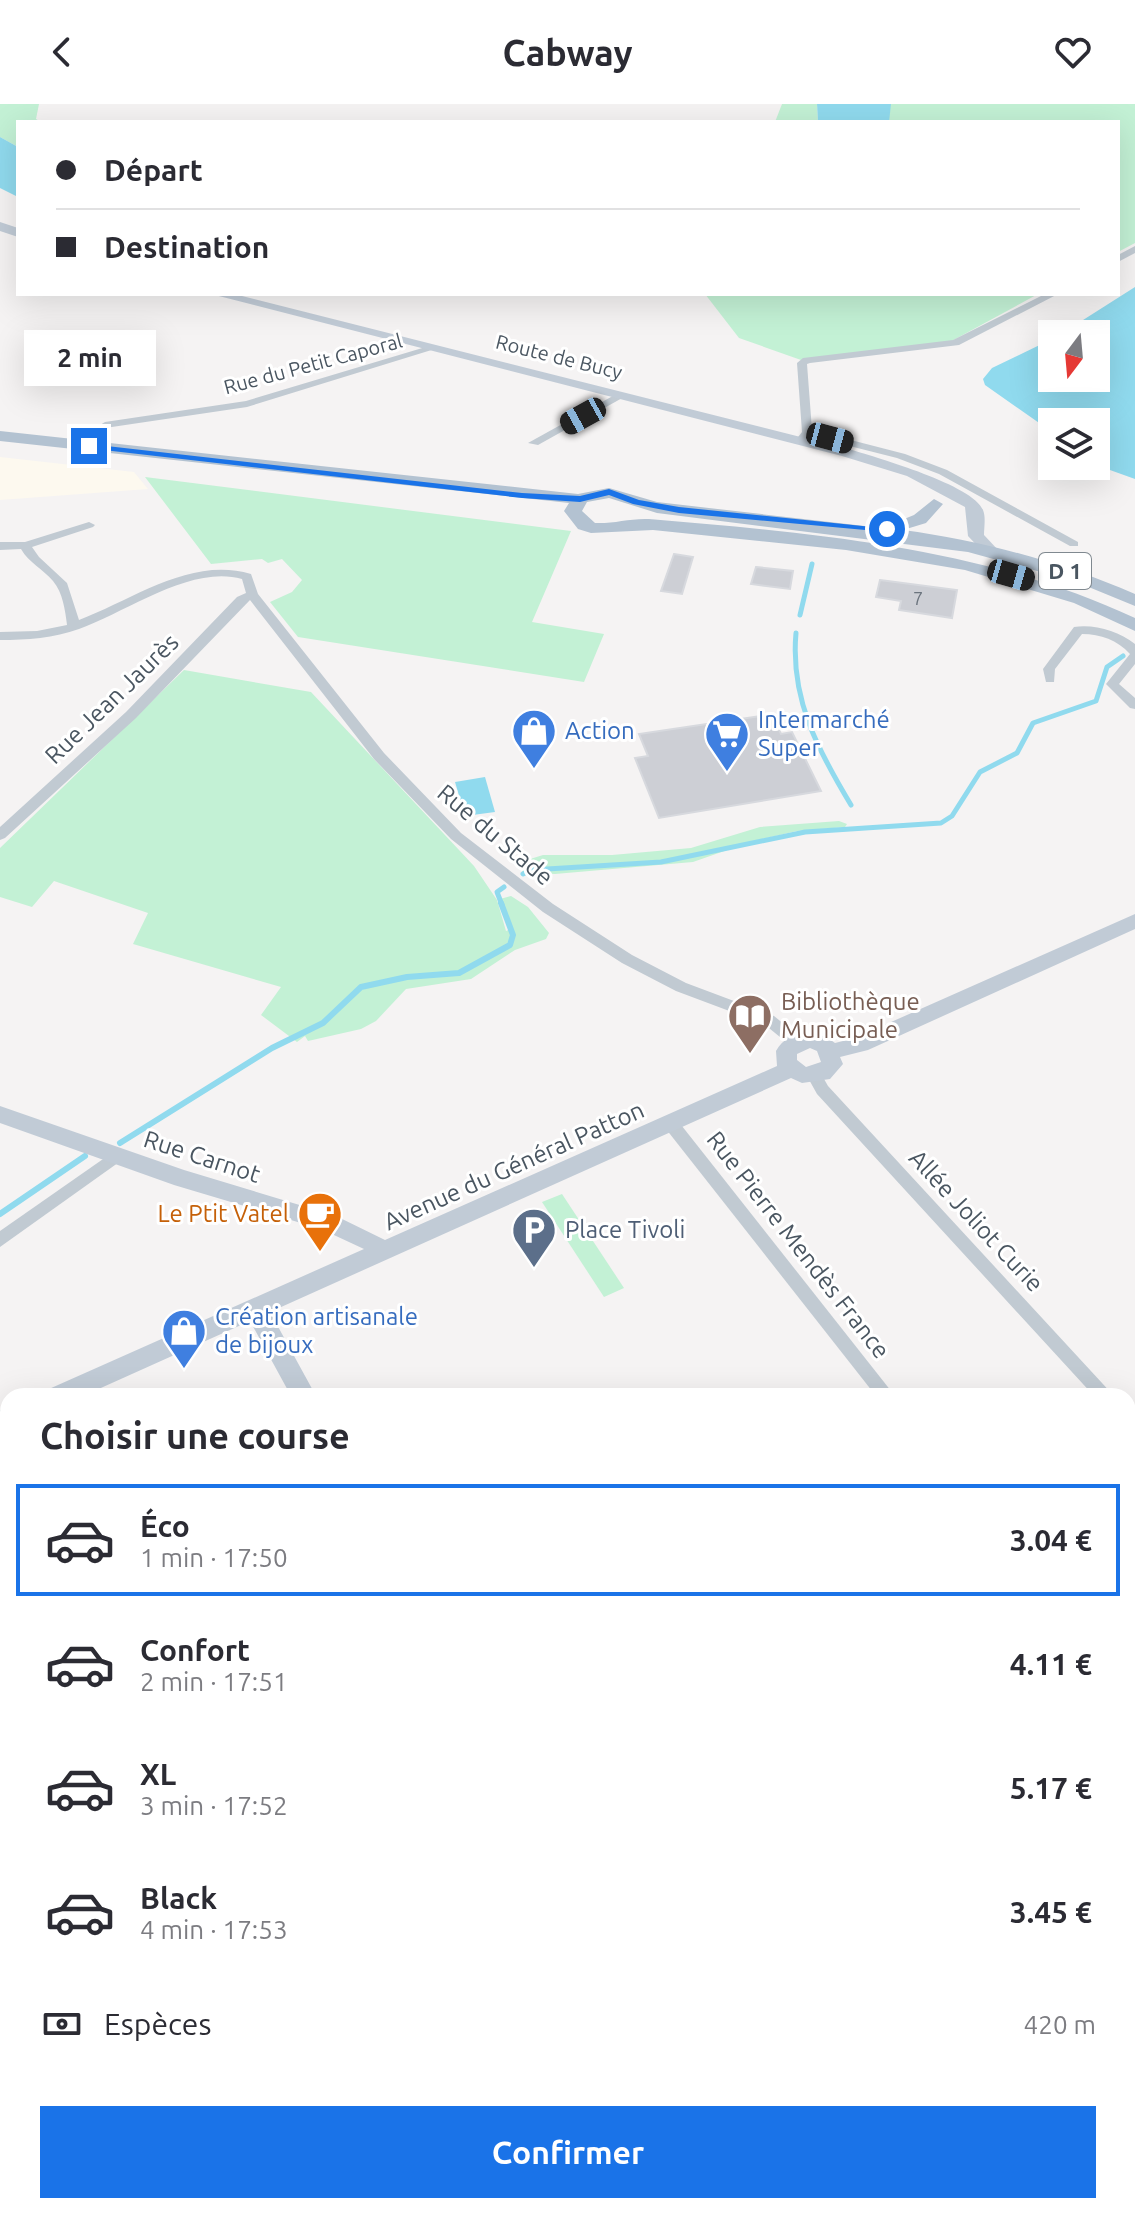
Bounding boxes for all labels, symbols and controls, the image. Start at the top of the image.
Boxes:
icon: back [40,30,84,74]
icon: heart [1051,30,1095,74]
text: Cabway [502,32,633,73]
text: Départ [104,153,203,187]
text: Destination [104,230,269,264]
north arrow [1038,320,1110,392]
map controls [1038,320,1110,480]
street label: Rue du Petit Caporal [221,329,405,398]
callout: 2 min [23,330,155,386]
street label: Route de Bucy [493,330,625,383]
text: 2 min [57,343,123,372]
car [556,394,610,438]
button: layers [1038,408,1110,480]
car [804,420,856,456]
route end [71,428,107,464]
route start [869,511,905,547]
road number: D 1 [1039,553,1091,589]
car [985,557,1037,593]
house number: 7 [913,588,923,608]
street label: Rue Jean Jaurès [39,628,184,769]
place label: Intermarché Super [758,706,890,761]
shop icon: Action [510,707,558,770]
supermarket icon: Intermarché Super [703,710,751,773]
place label: Action [565,717,635,744]
street label: Rue du Stade [432,779,558,891]
place label: Bibliothèque Municipale [781,988,920,1043]
library icon: Bibliothèque Municipale [726,992,774,1055]
street label: Avenue du Général Patton [380,1096,648,1235]
street label: Rue Carnot [141,1125,264,1188]
street label: Rue Pierre Mendès France [701,1126,895,1363]
street label: Allée Joliot Curie [904,1144,1049,1297]
cafe icon: Le Ptit Vatel [296,1190,344,1253]
place label: Le Ptit Vatel [157,1200,289,1227]
parking icon: Place Tivoli [510,1206,558,1269]
place label: Place Tivoli [565,1216,685,1243]
place label: Création artisanale de bijoux [215,1303,418,1358]
shop icon: Création artisanale de bijoux [160,1307,208,1370]
text: Choisir une course [40,1415,350,1456]
icon: car [44,1504,116,1576]
text: Éco [140,1509,190,1543]
text: 3.04 € [1010,1523,1092,1557]
text: 1 min · 17:50 [140,1543,288,1572]
icon: car [44,1628,116,1700]
text: Confort [140,1633,250,1667]
text: 4.11 € [1010,1647,1092,1681]
text: 2 min · 17:51 [140,1667,288,1696]
icon: car [44,1752,116,1824]
text: XL [140,1757,176,1791]
text: 5.17 € [1010,1771,1092,1805]
text: 3 min · 17:52 [140,1791,288,1820]
icon: car [44,1876,116,1948]
text: Black [140,1881,217,1915]
text: 3.45 € [1010,1895,1092,1929]
text: 4 min · 17:53 [140,1915,288,1944]
icon: cash [40,2002,84,2046]
text: Espèces [104,2007,211,2041]
text: 420 m [1024,2010,1096,2039]
button: Confirmer [40,2106,1096,2198]

